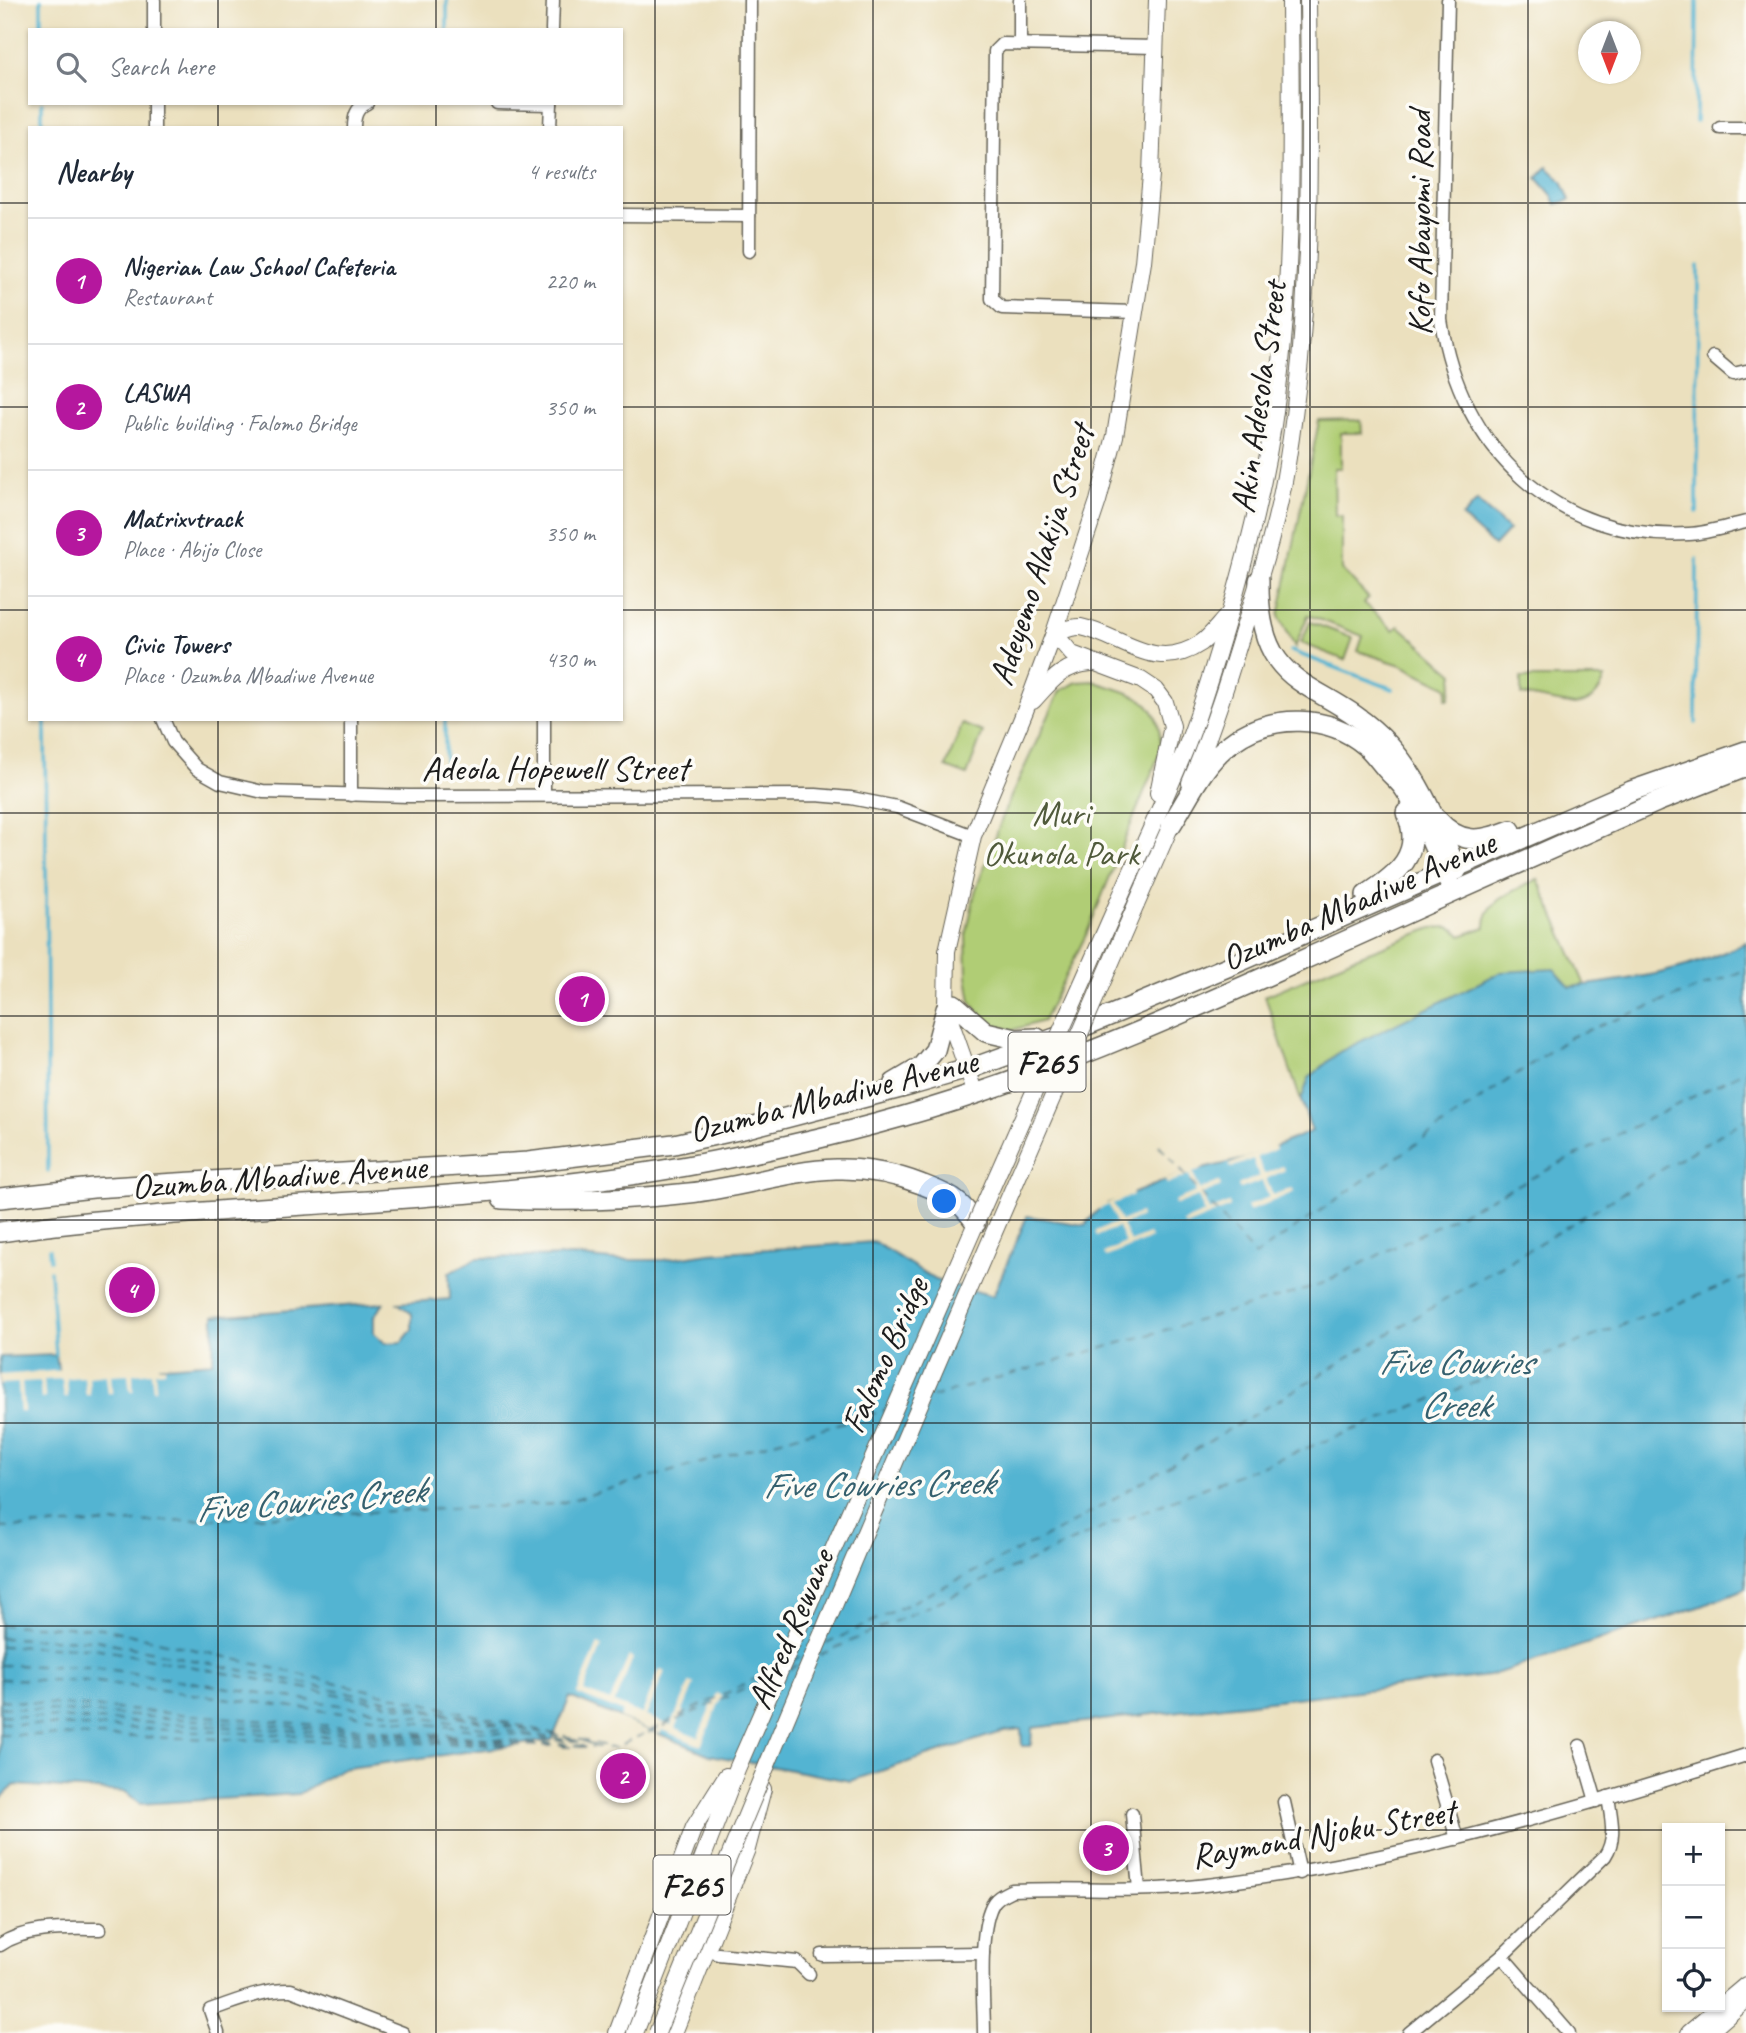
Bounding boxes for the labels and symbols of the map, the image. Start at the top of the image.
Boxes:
north arrow [1578,21,1641,84]
street label: Kofo Abayomi Road [1397,105,1442,335]
street label: Akin Adesola Street [1220,275,1298,516]
street label: Adeyemo Alakija Street [978,415,1106,691]
street label: Adeola Hopewell Street [422,746,693,791]
park label: Muri Okunola Park [983,791,1141,876]
street label: Ozumba Mbadiwe Avenue [1214,819,1505,981]
pin: 1 [559,973,605,1025]
road number: F265 [1009,1032,1086,1092]
street label: Ozumba Mbadiwe Avenue [684,1037,984,1153]
street label: Ozumba Mbadiwe Avenue [130,1144,431,1209]
your location [927,1184,961,1218]
pin: 4 [109,1264,155,1316]
street label: Falomo Bridge [830,1268,940,1440]
water label: Five Cowries Creek [1379,1338,1539,1428]
water label: Five Cowries Creek [763,1458,1001,1509]
water label: Five Cowries Creek [193,1465,434,1533]
street label: Alfred Rewane [737,1540,845,1716]
pin: 2 [600,1750,646,1802]
street label: Raymond Njoku Street [1188,1787,1463,1879]
pin: 3 [1083,1822,1129,1874]
road number: F265 [654,1856,730,1914]

